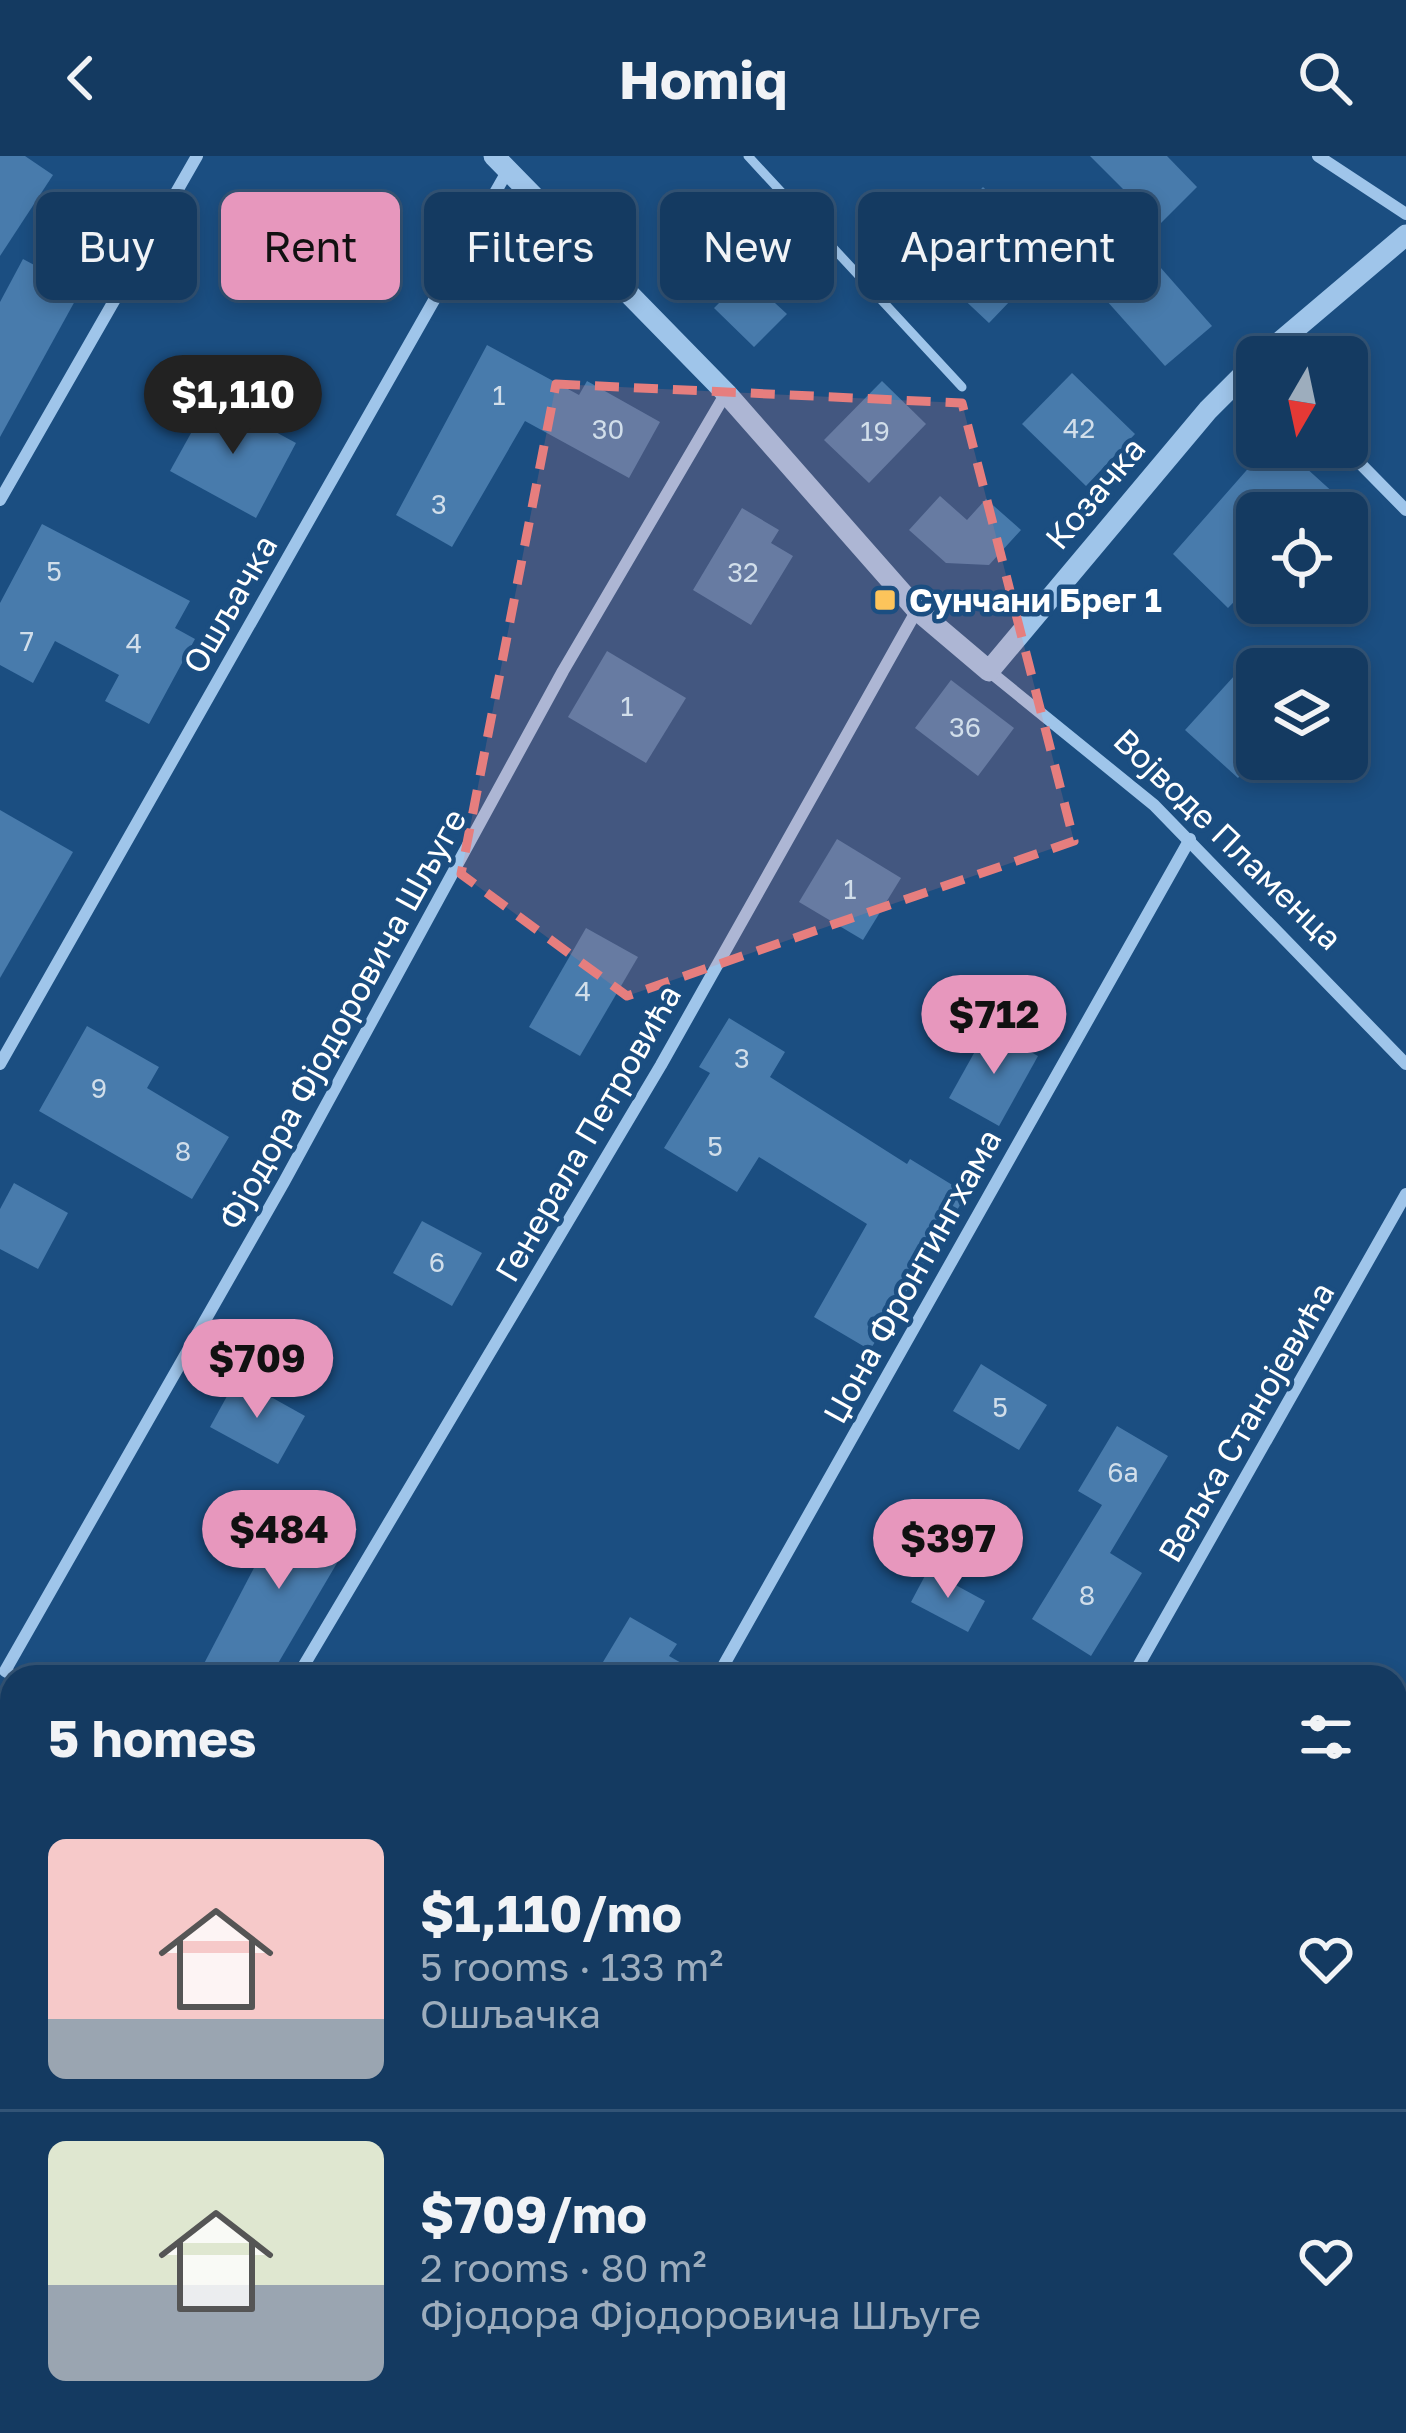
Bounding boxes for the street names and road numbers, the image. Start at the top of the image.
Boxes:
street label: Козачка [1037,429,1153,556]
street label: Ошљачка [174,528,285,680]
street label: Војводе Пламенца [1106,720,1350,957]
street label: Фјодора Фјодоровича Шљуге [209,802,474,1236]
street label: Генерала Петровића [487,977,688,1288]
street label: Џона Фронтингхама [814,1122,1009,1430]
street label: Вељка Станојевића [1150,1275,1342,1569]

